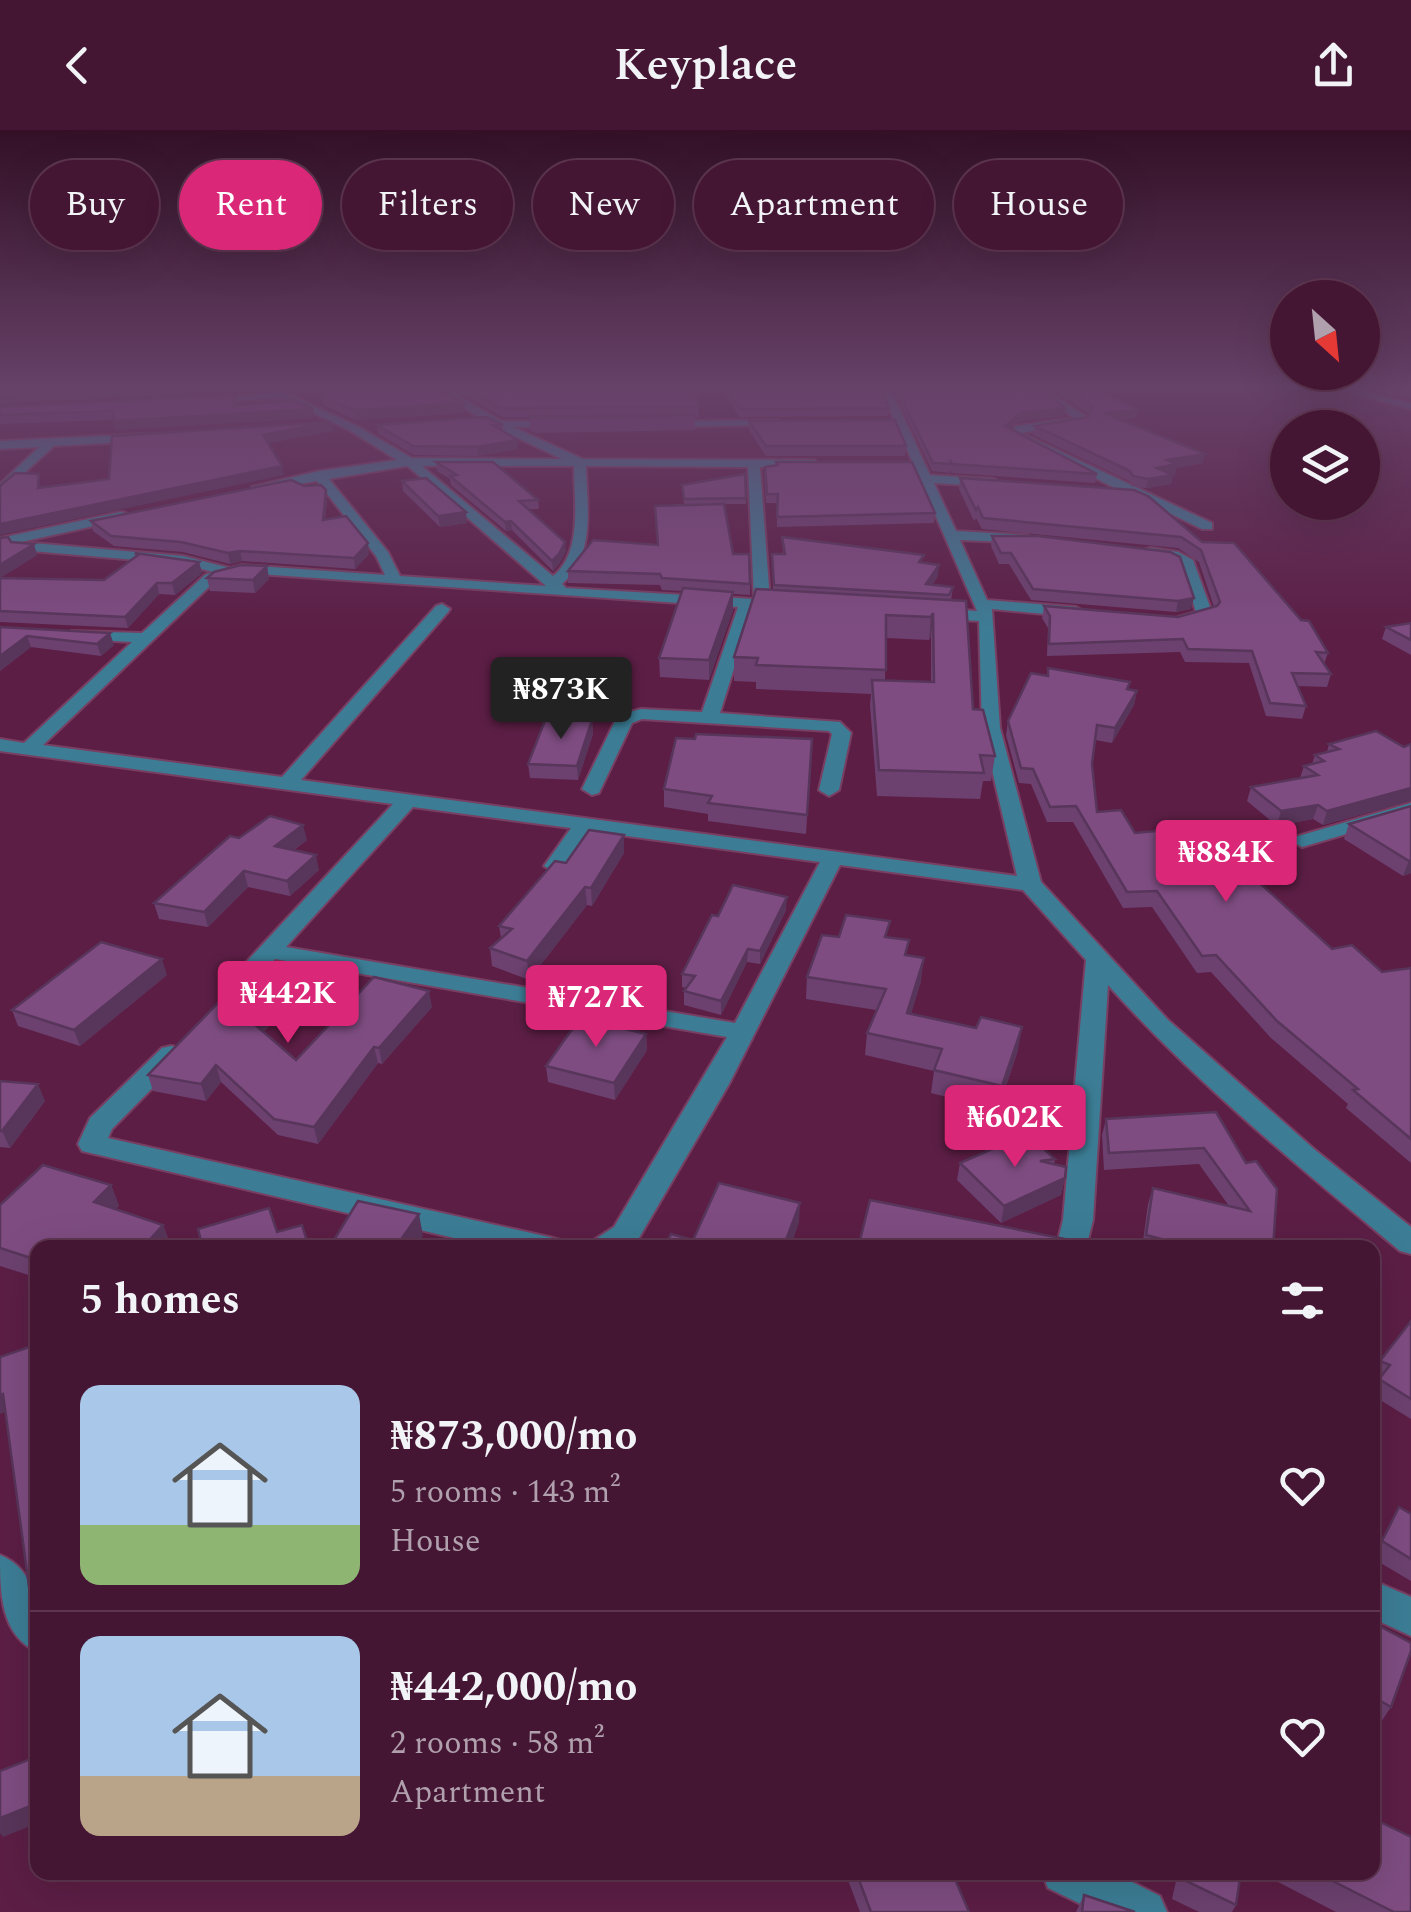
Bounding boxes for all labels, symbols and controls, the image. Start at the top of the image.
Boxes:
text: Keyplace [614,31,797,100]
icon: back [50,38,105,93]
icon: share [1306,38,1361,93]
chip: Buy [30,160,159,250]
chip: Rent [179,160,322,250]
chip: Filters [342,160,513,250]
chip: New [533,160,674,250]
chip: Apartment [694,160,934,250]
chip: House [954,160,1123,250]
north arrow [1270,280,1380,390]
map controls [1270,280,1380,520]
button: layers [1270,410,1380,520]
pin: ₦873K [491,657,631,742]
text: ₦873K [513,665,609,714]
pin: ₦884K [1156,820,1296,905]
text: ₦884K [1178,828,1274,877]
pin: ₦442K [218,961,358,1046]
pin: ₦727K [526,965,666,1050]
text: ₦442K [240,969,336,1018]
text: ₦727K [548,973,644,1022]
pin: ₦602K [945,1085,1085,1170]
text: ₦602K [967,1093,1063,1142]
text: 5 homes [80,1269,240,1332]
icon: filters [1275,1273,1330,1328]
text: ₦873,000/mo [390,1405,638,1468]
icon: home [160,1425,280,1545]
icon: heart [1275,1458,1330,1513]
text: 5 rooms · 143 m² [390,1468,620,1517]
text: House [390,1517,480,1566]
text: ₦442,000/mo [390,1656,638,1719]
icon: home [160,1676,280,1796]
icon: heart [1275,1709,1330,1764]
text: 2 rooms · 58 m² [390,1719,604,1768]
text: Apartment [390,1768,545,1817]

